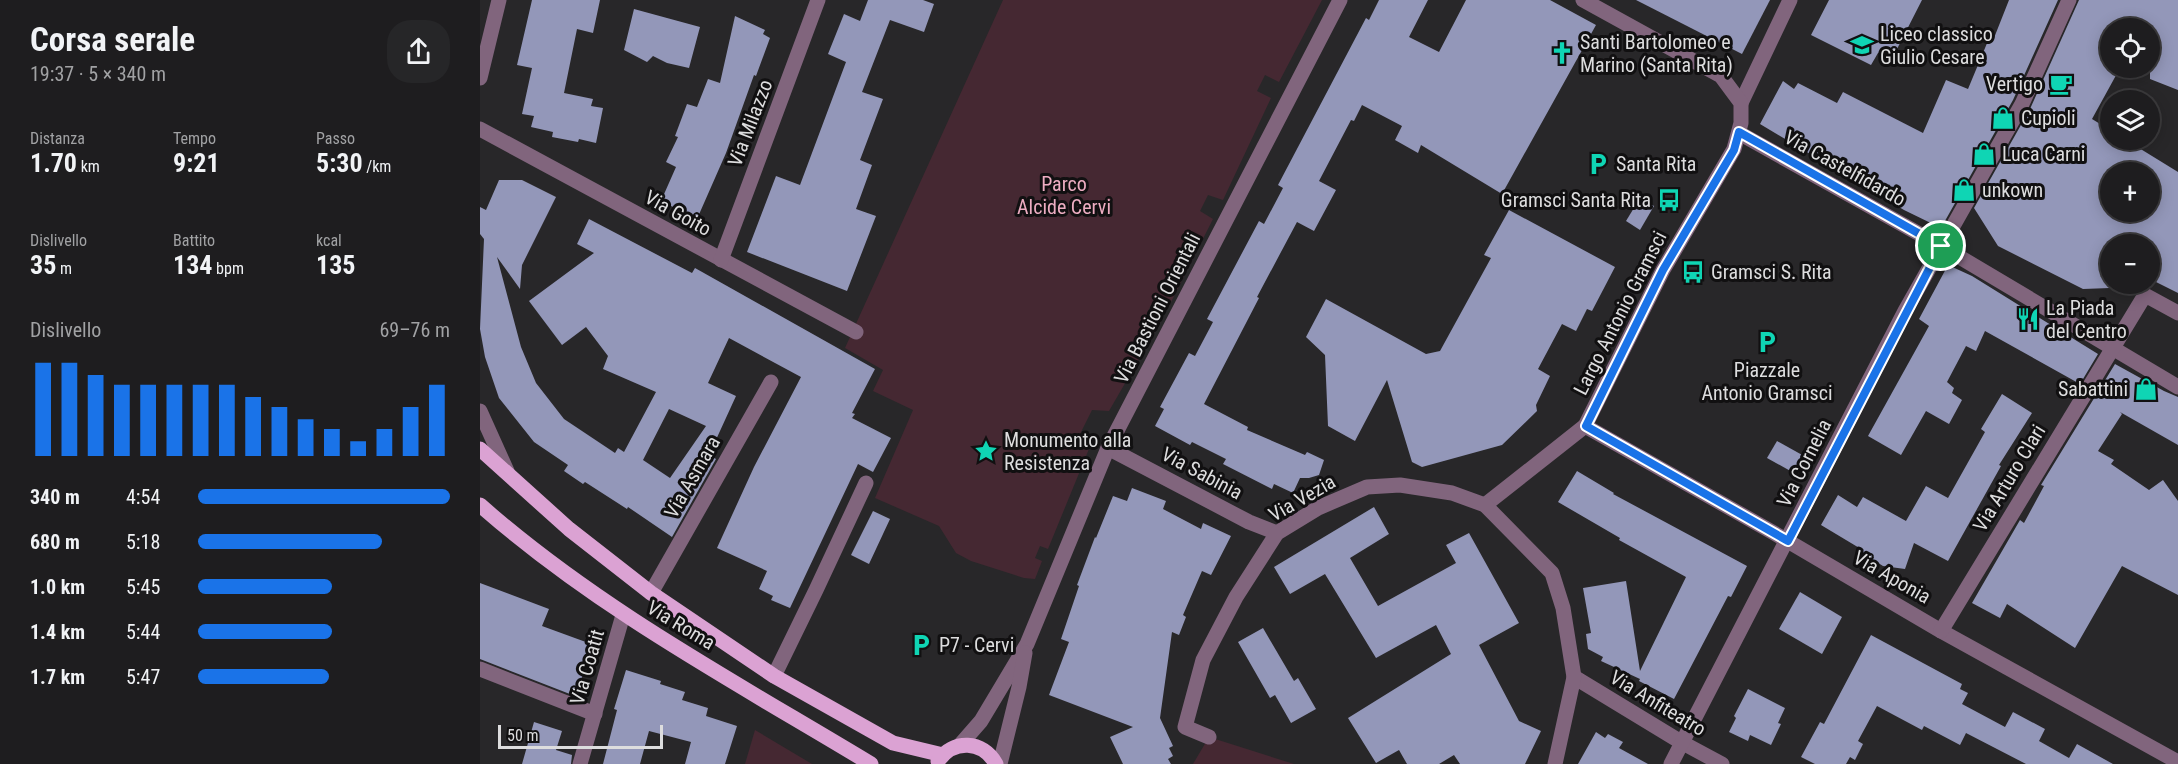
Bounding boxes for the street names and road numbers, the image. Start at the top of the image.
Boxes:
street label: Via Milazzo [722,76,778,170]
street label: Via Castelfidardo [1780,125,1910,211]
street label: Via Goito [641,185,715,241]
street label: Largo Antonio Gramsci [1568,227,1672,399]
street label: Via Bastioni Orientali [1109,229,1205,387]
street label: Via Cornelia [1772,415,1836,511]
street label: Via Arturo Clari [1968,420,2050,536]
street label: Via Asmara [659,432,725,522]
street label: Via Sabinia [1157,442,1247,504]
street label: Via Vezia [1264,469,1340,527]
street label: Via Aponia [1849,545,1935,609]
street label: Via Roma [643,595,719,655]
street label: Via Coatit [565,626,609,707]
street label: Via Anfiteatro [1606,665,1710,741]

